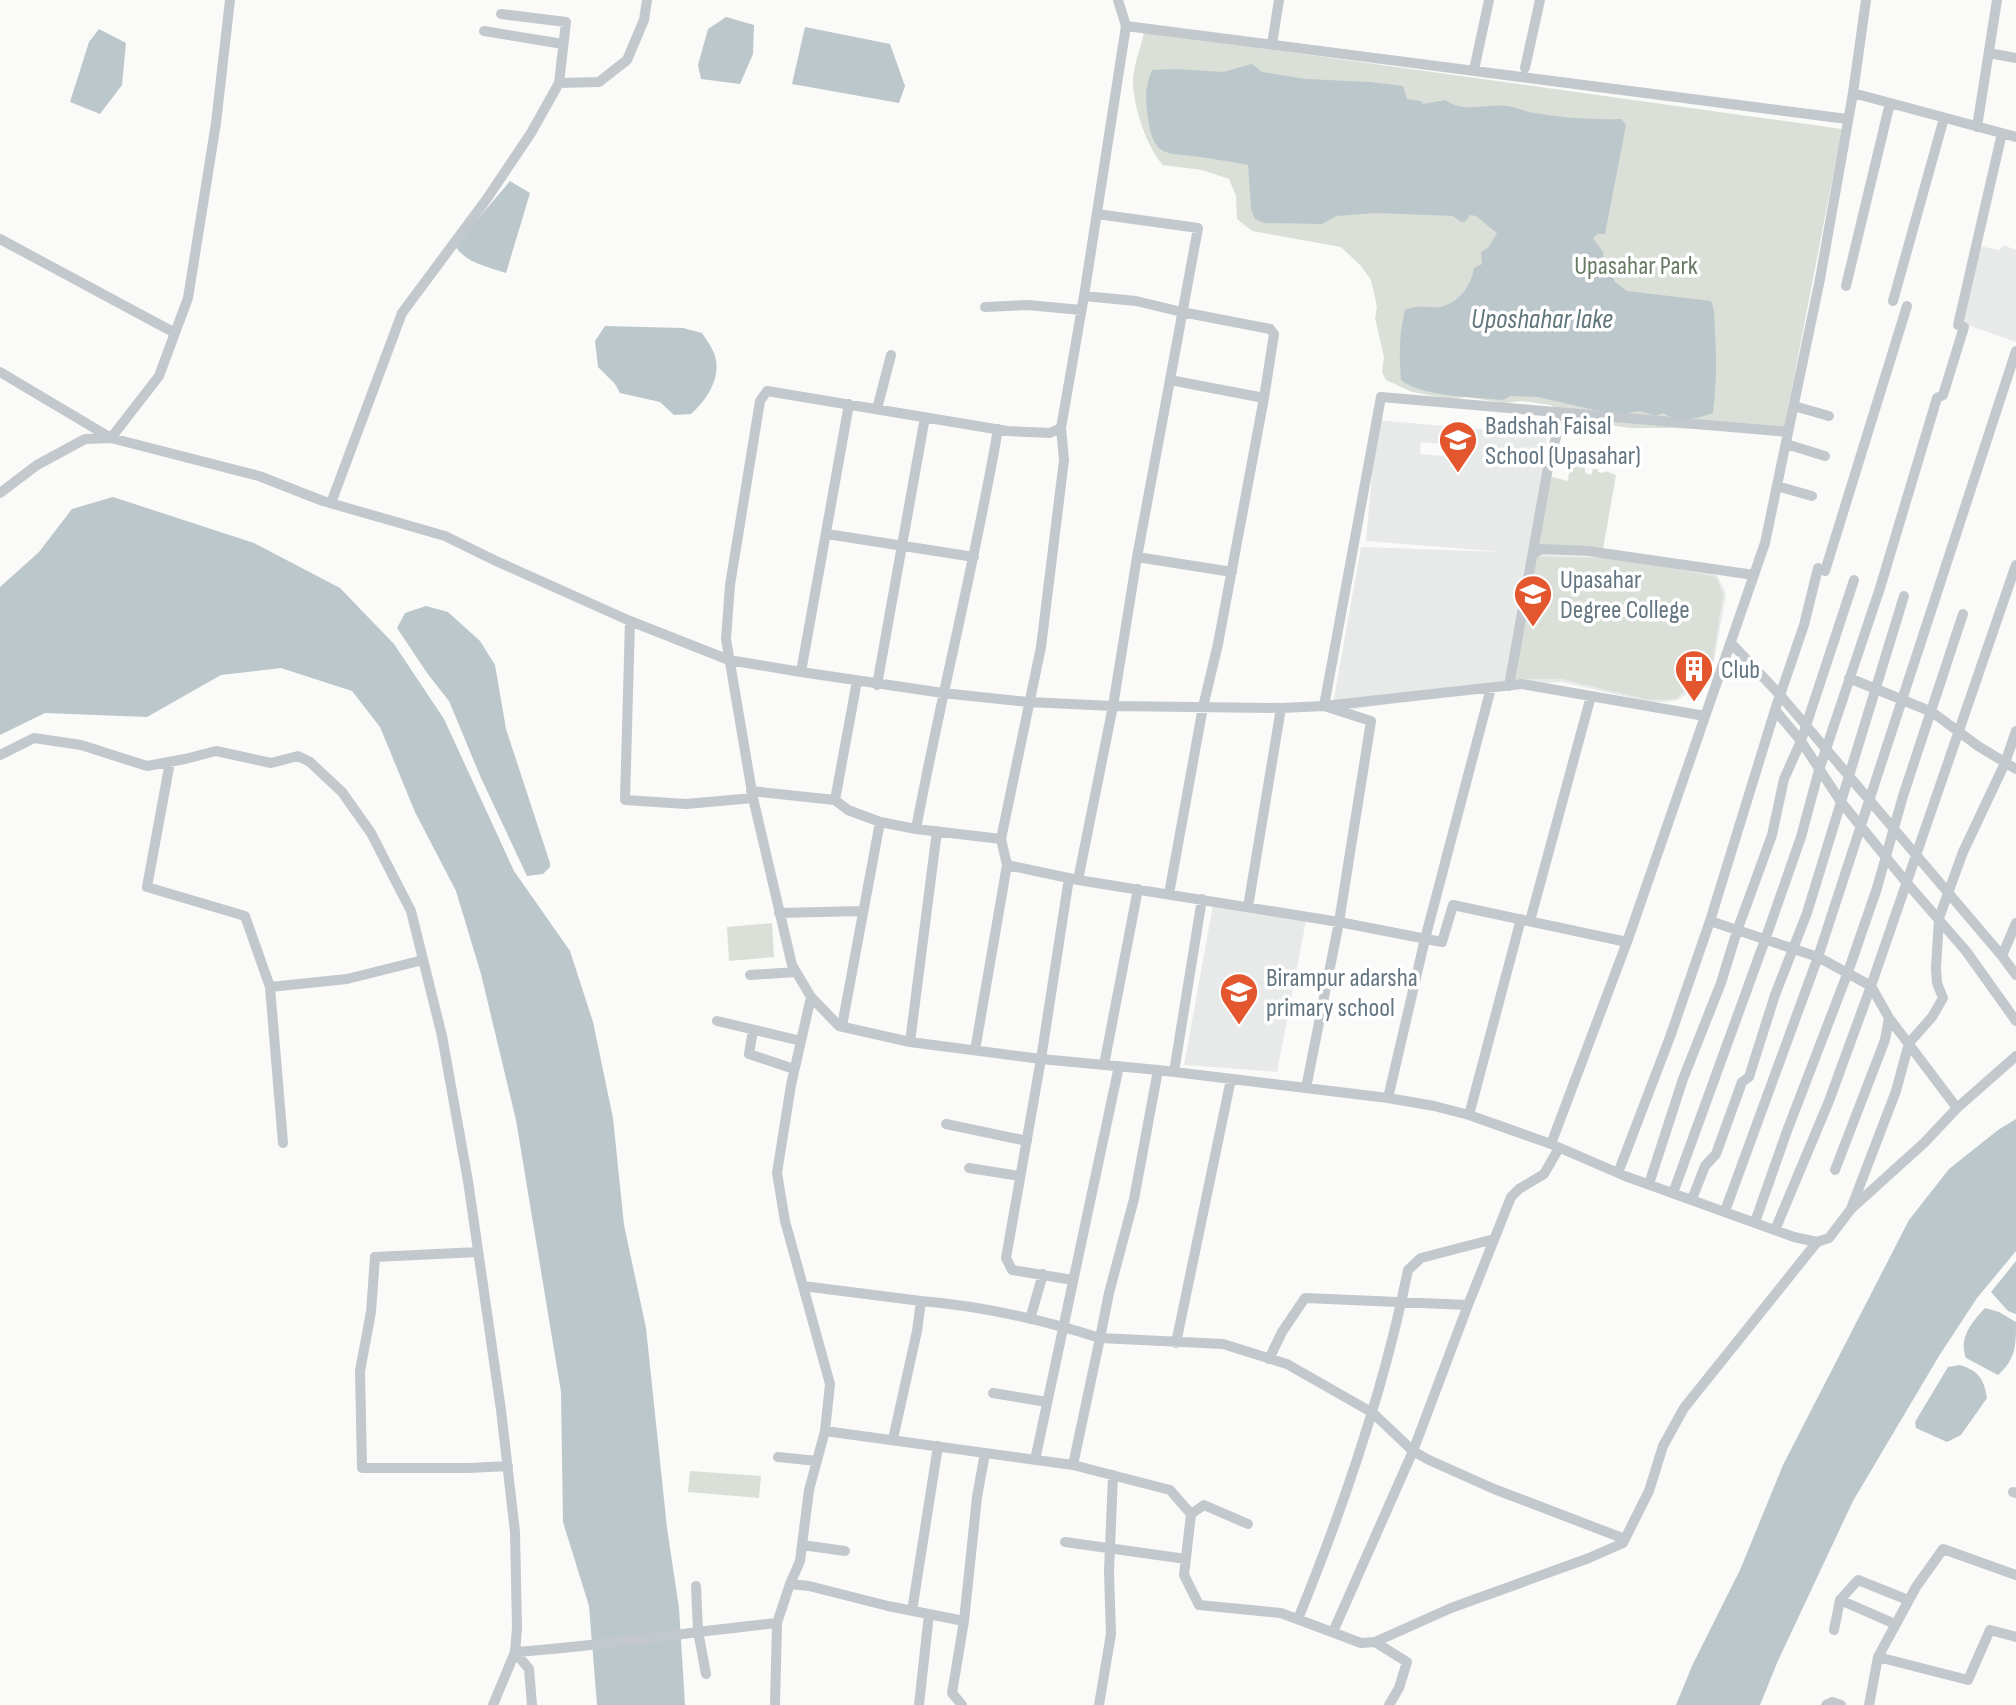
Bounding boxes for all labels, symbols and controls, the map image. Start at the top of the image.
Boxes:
park label: Upasahar Park [1574,251,1698,282]
water label: Uposhahar lake [1471,303,1613,336]
place label: Badshah Faisal School (Upasahar) [1485,411,1641,472]
school or university icon: Badshah Faisal School (Upasahar) [1437,419,1479,474]
place label: Upasahar Degree College [1560,565,1690,626]
school or university icon: Upasahar Degree College [1512,573,1554,628]
building icon: Club [1673,648,1715,703]
place label: Club [1721,655,1760,686]
place label: Birampur adarsha primary school [1266,963,1418,1024]
school or university icon: Birampur adarsha primary school [1218,971,1260,1026]

